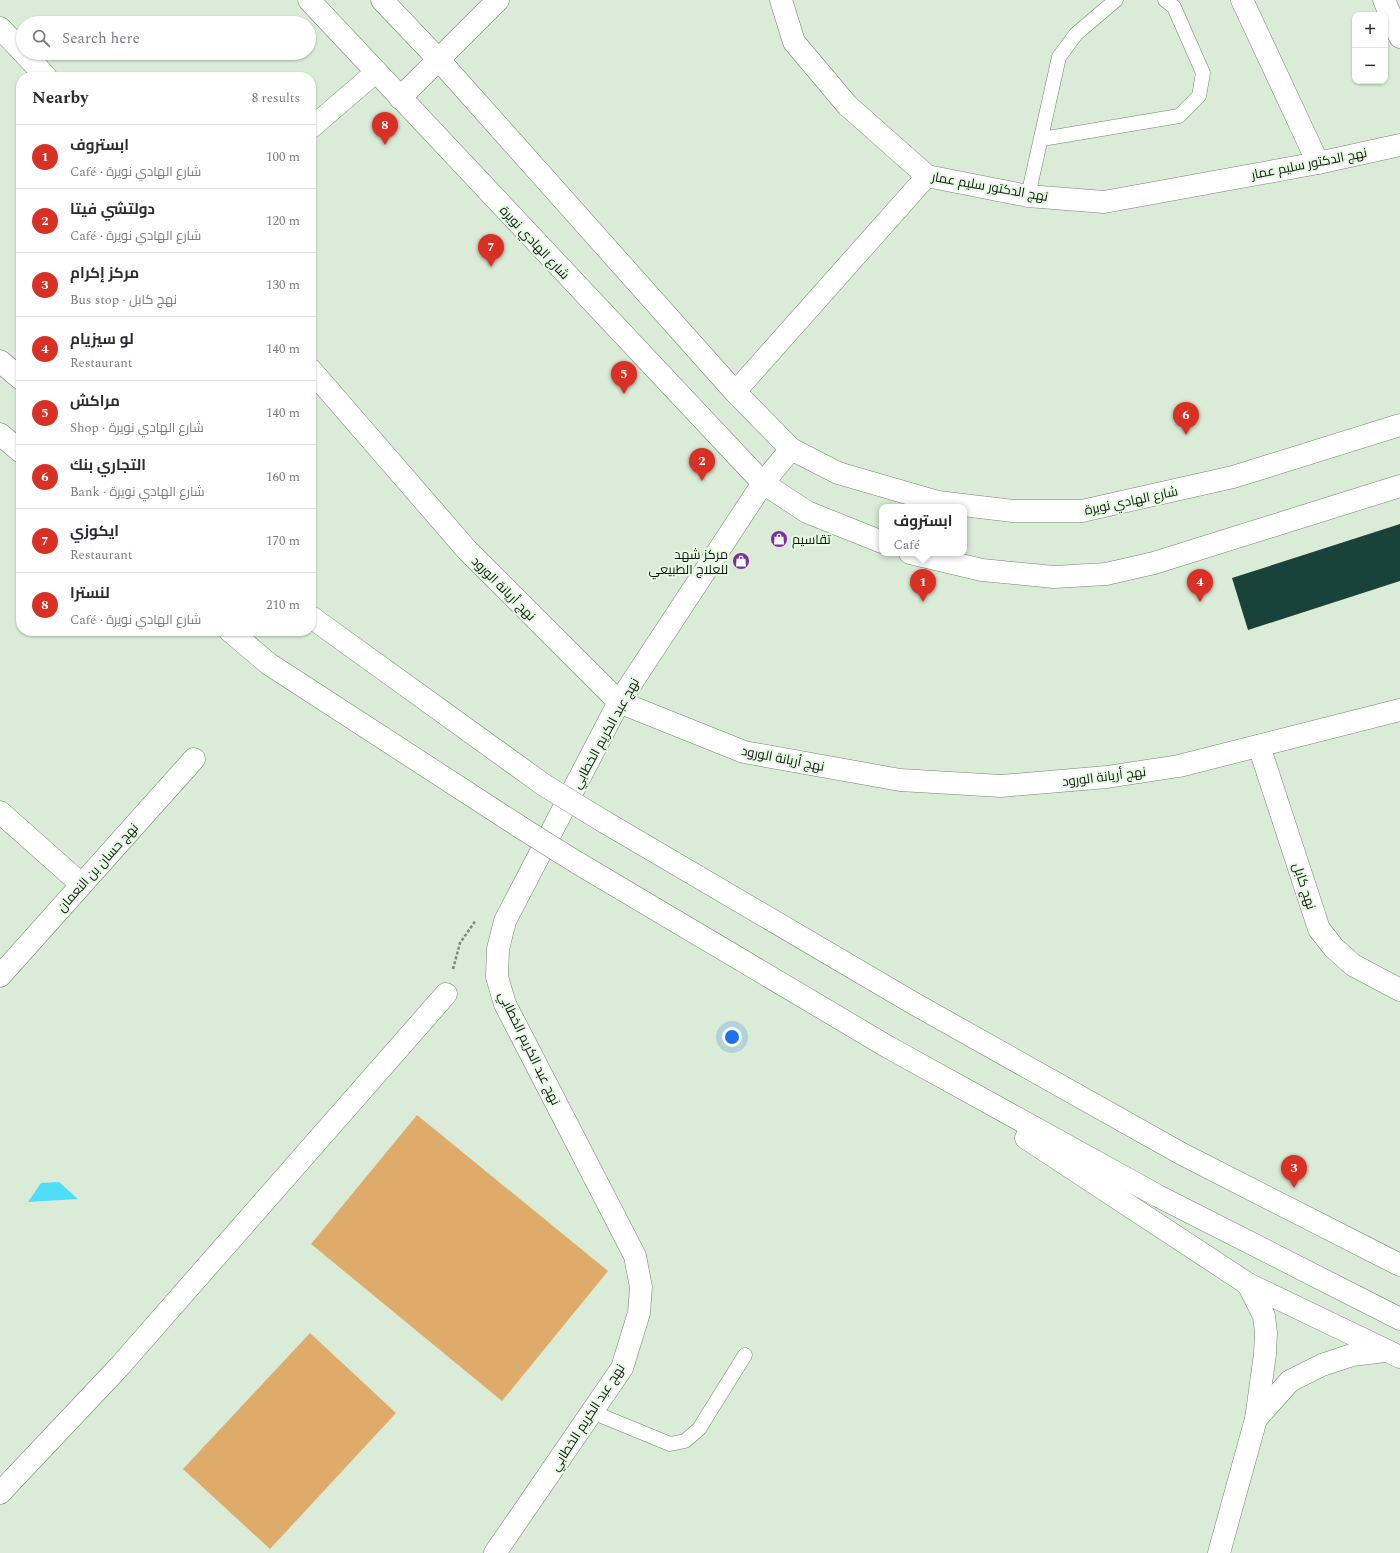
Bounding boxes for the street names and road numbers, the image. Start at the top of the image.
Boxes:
street label: نهج الدكتور سليم عمار [1249,143,1369,185]
street label: نهج الدكتور سليم عمار [929,167,1050,207]
street label: شارع الهادي نويرة [495,201,574,284]
street label: شارع الهادي نويرة [1083,481,1180,521]
street label: نهج أريانة الورود [466,552,540,626]
street label: نهج عبد الكريم الخطابي [567,674,645,793]
street label: نهج أريانة الورود [740,741,826,777]
street label: نهج أريانة الورود [1061,762,1147,792]
street label: نهج حسان بن النعمان [52,819,143,917]
street label: نهج كابل [1287,860,1321,912]
street label: نهج عبد الكريم الخطابي [493,988,565,1109]
street label: نهج عبد الكريم الخطابي [546,1360,630,1475]

